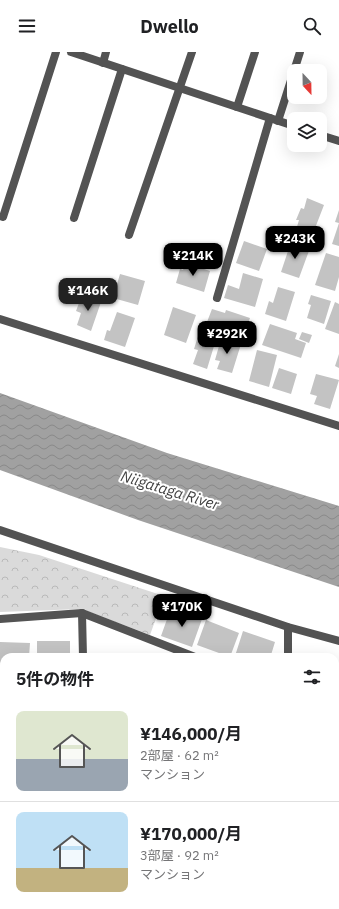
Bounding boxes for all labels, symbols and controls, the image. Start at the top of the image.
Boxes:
icon: menu [16,15,38,37]
text: Dwello [140,15,199,38]
icon: search [301,15,323,37]
north arrow [287,64,327,104]
map controls [287,64,327,152]
button: layers [287,112,327,152]
pin: ¥243K [267,226,323,260]
text: ¥243K [275,230,315,247]
pin: ¥214K [165,243,221,277]
text: ¥214K [173,247,213,264]
pin: ¥146K [60,278,116,312]
text: ¥146K [68,282,108,299]
pin: ¥292K [199,321,255,355]
text: ¥292K [207,325,247,342]
water label: Niigataga River [119,466,222,514]
pin: ¥170K [154,594,210,628]
text: ¥170K [162,598,202,615]
icon: filters [301,666,323,688]
text: 5件の物件 [16,668,94,690]
text: ¥146,000/月 [140,723,242,745]
icon: home [48,727,96,775]
text: 2部屋 · 62 m² [140,747,219,764]
text: マンション [140,766,205,783]
text: ¥170,000/月 [140,823,242,845]
icon: home [48,828,96,876]
text: 3部屋 · 92 m² [140,847,219,864]
text: マンション [140,866,205,883]

